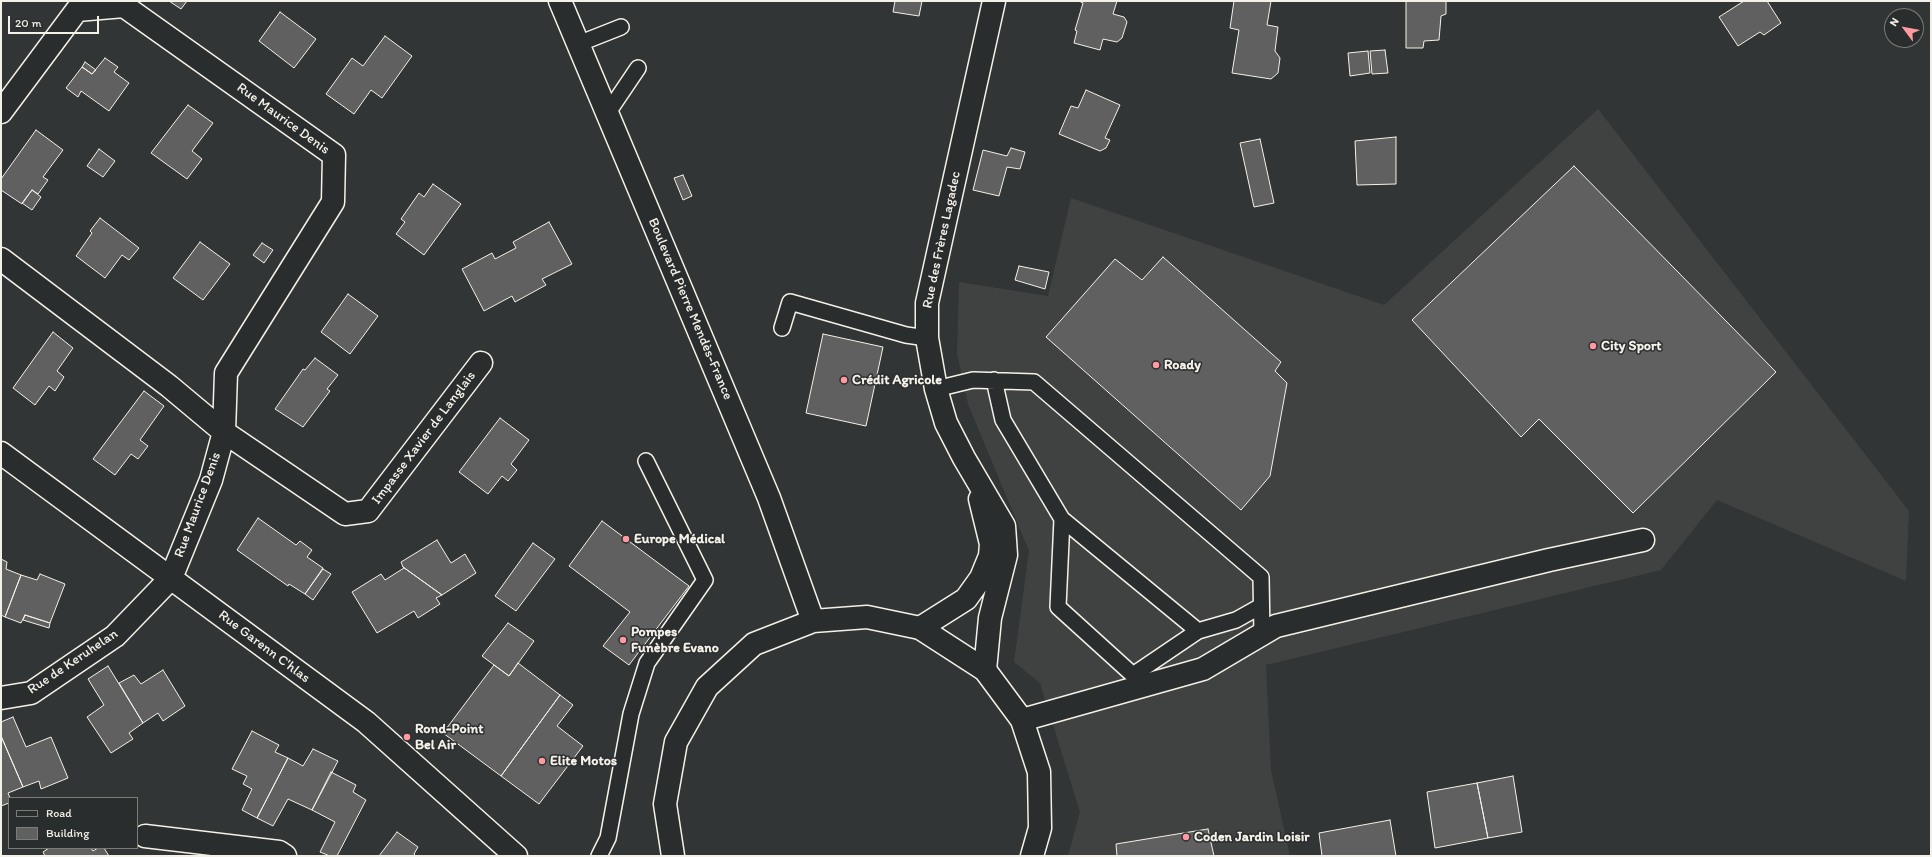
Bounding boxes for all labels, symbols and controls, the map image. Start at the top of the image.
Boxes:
scale bar [10,8,101,34]
north arrow [1884,8,1924,48]
text: N [1887,15,1902,29]
text: 20 m [15,16,42,30]
street label: Rue Maurice Denis [233,80,333,158]
street label: Rue des Frères Lagadec [919,170,965,310]
street label: Boulevard Pierre Mendès-France [644,216,736,402]
place label: City Sport [1601,338,1662,354]
marker: City Sport [1588,341,1598,351]
place label: Roady [1164,357,1201,373]
marker: Roady [1151,360,1161,370]
street label: Impasse Xavier de Langlais [368,368,480,508]
place label: Crédit Agricole [852,372,942,388]
marker: Crédit Agricole [839,375,849,385]
street label: Rue Maurice Denis [171,450,225,560]
place label: Europe Médical [634,531,725,547]
marker: Europe Médical [621,534,631,544]
street label: Rue Garenn C'hlas [215,607,313,687]
place label: Pompes Funèbre Evano [631,624,719,656]
street label: Rue de Keruhelan [25,626,121,698]
marker: Pompes Funèbre Evano [618,635,628,645]
place label: Rond-Point Bel Air [415,721,483,754]
marker: Rond-Point Bel Air [402,732,412,742]
place label: Elite Motos [550,753,617,769]
marker: Elite Motos [537,756,547,766]
legend [8,797,138,849]
text: Road [46,806,72,820]
text: Building [46,826,89,840]
place label: Coden Jardin Loisir [1194,829,1310,845]
marker: Coden Jardin Loisir [1181,832,1191,842]

